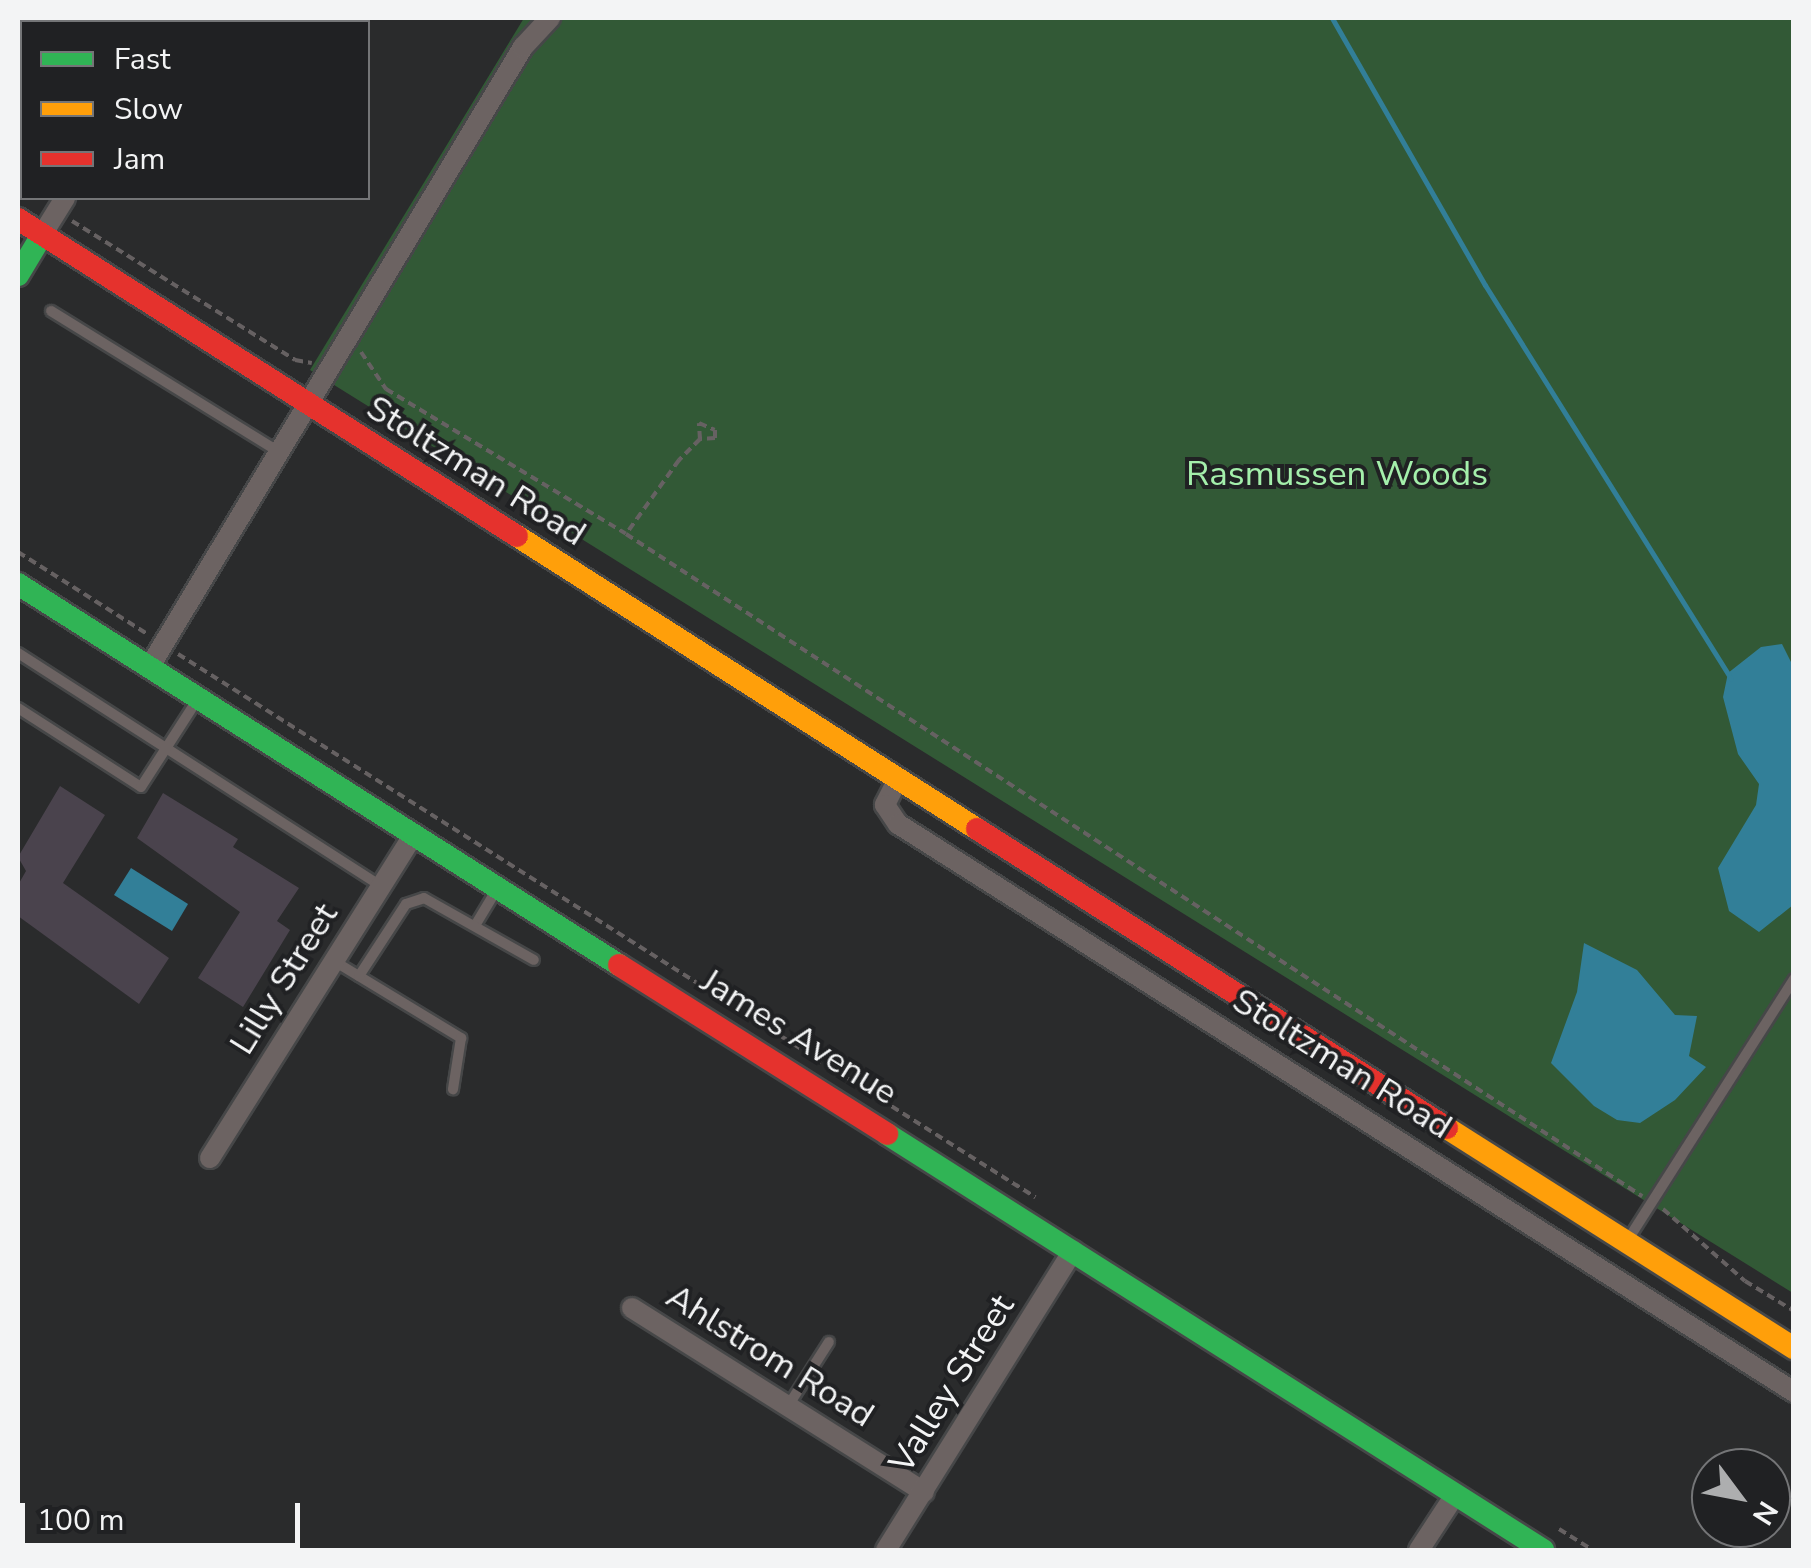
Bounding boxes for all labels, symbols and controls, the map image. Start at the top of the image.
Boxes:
legend [20,20,370,200]
text: Fast [114,39,171,80]
text: Slow [114,89,183,130]
text: Jam [114,139,165,180]
street label: Stoltzman Road [359,387,593,555]
park label: Rasmussen Woods [1186,453,1488,495]
street label: Lilly Street [221,896,347,1062]
street label: James Avenue [693,960,905,1114]
street label: Stoltzman Road [1225,980,1459,1148]
street label: Ahlstrom Road [659,1275,881,1437]
street label: Valley Street [881,1287,1023,1481]
north arrow [1691,1448,1791,1548]
scale bar [25,1483,305,1545]
text: N [1743,1494,1786,1532]
text: 100 m [37,1500,124,1541]

